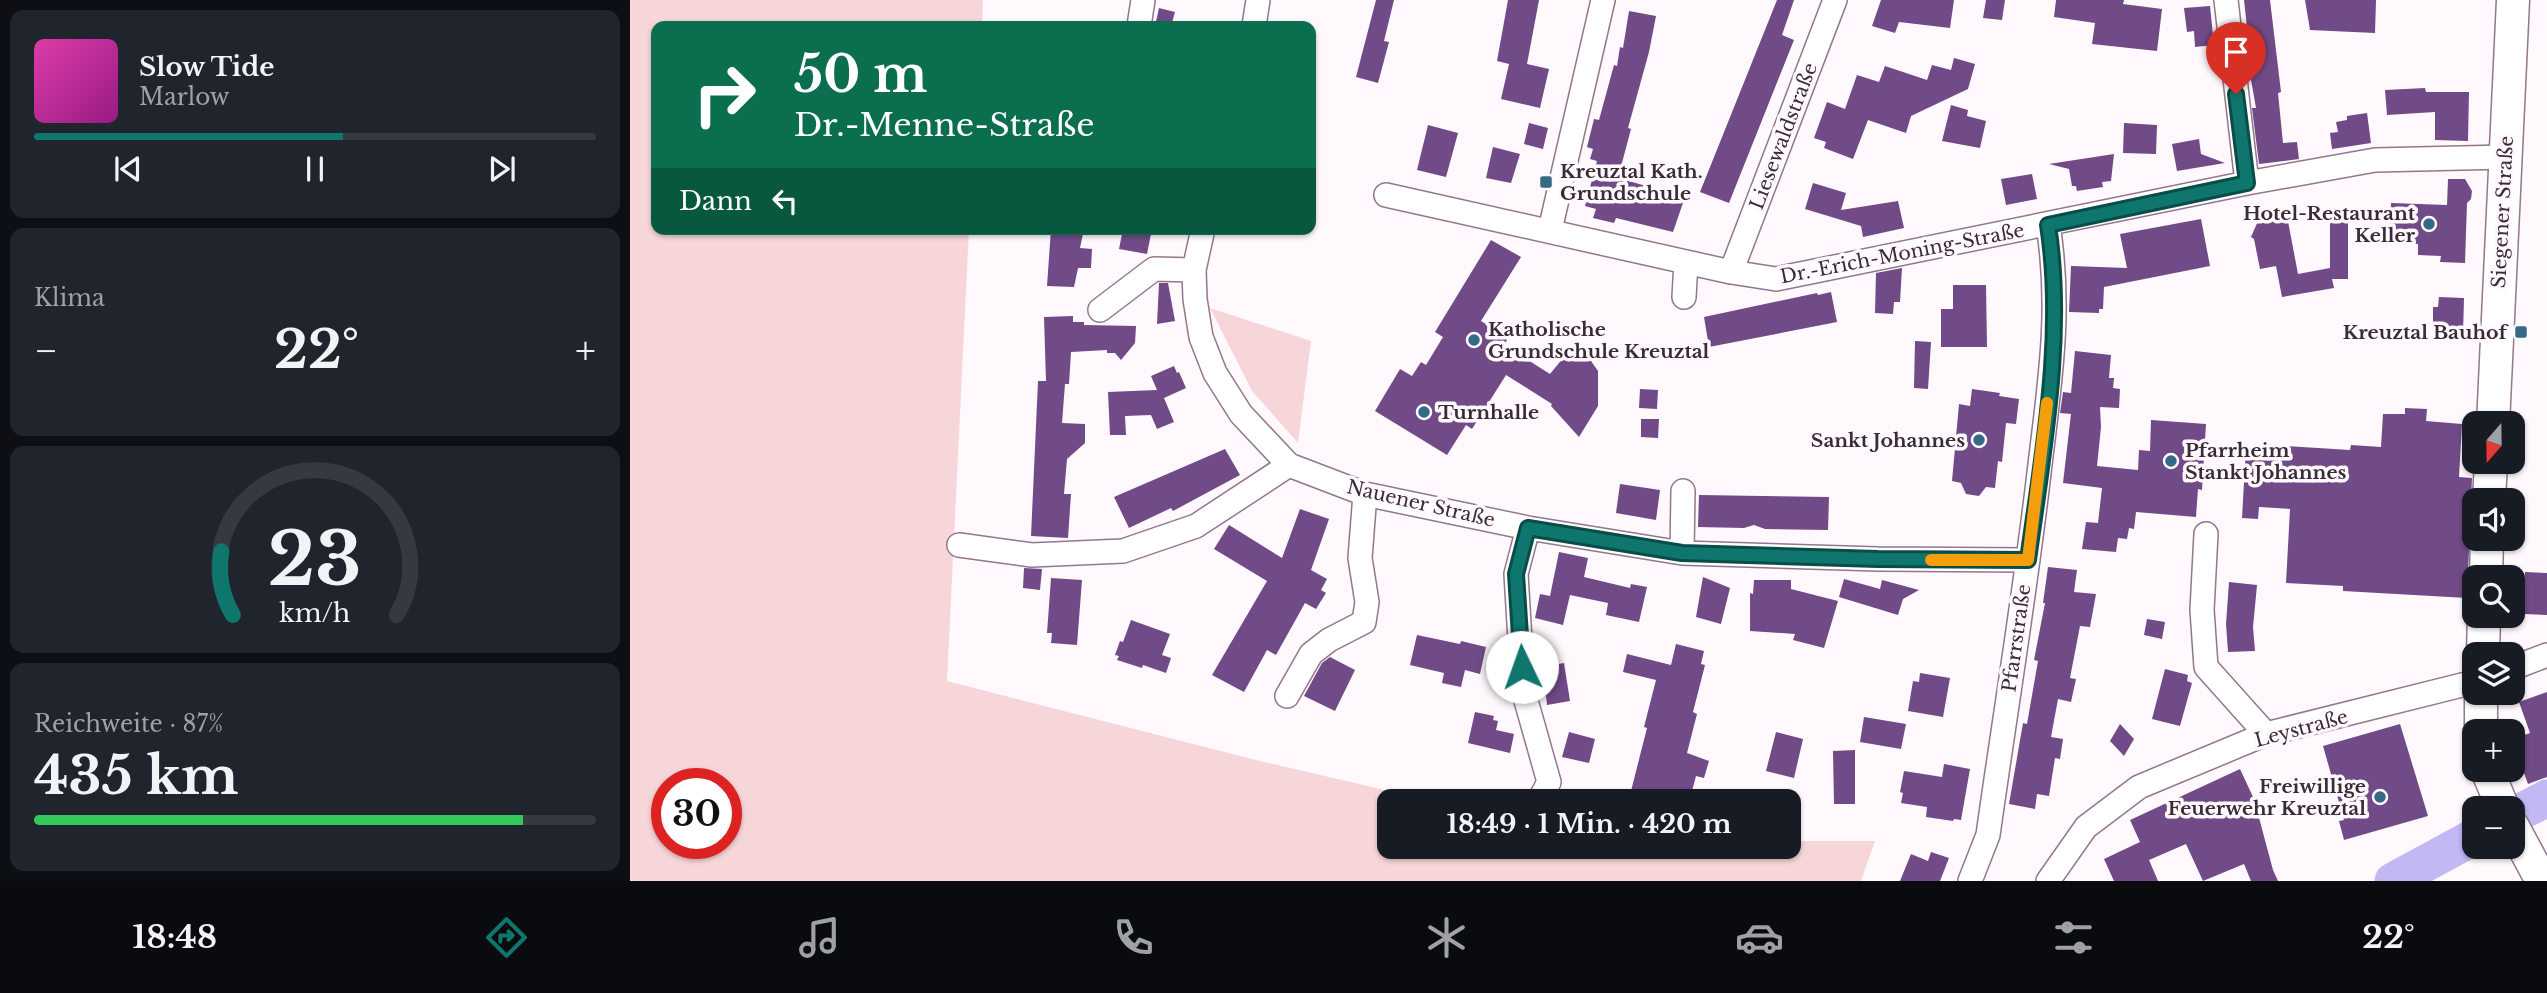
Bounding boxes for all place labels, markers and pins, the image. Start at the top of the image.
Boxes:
pin [2206,22,2266,94]
place label: Kreuztal Kath. Grundschule [1560,160,1703,205]
marker: Kreuztal Kath. Grundschule [1538,174,1554,190]
place label: Hotel-Restaurant Keller [2243,202,2416,247]
marker: Hotel-Restaurant Keller [2421,216,2437,232]
place label: Katholische Grundschule Kreuztal [1488,318,1710,363]
place label: Kreuztal Bauhof [2343,321,2510,344]
marker: Kreuztal Bauhof [2513,324,2529,340]
marker: Katholische Grundschule Kreuztal [1466,332,1482,348]
place label: Turnhalle [1438,401,1539,424]
marker: Turnhalle [1416,404,1432,420]
place label: Sankt Johannes [1811,429,1965,452]
marker: Sankt Johannes [1971,432,1987,448]
place label: Pfarrheim Stankt Johannes [2185,439,2346,484]
marker: Pfarrheim Stankt Johannes [2163,453,2179,469]
place label: Freiwillige Feuerwehr Kreuztal [2168,775,2366,820]
marker: Freiwillige Feuerwehr Kreuztal [2372,789,2388,805]

